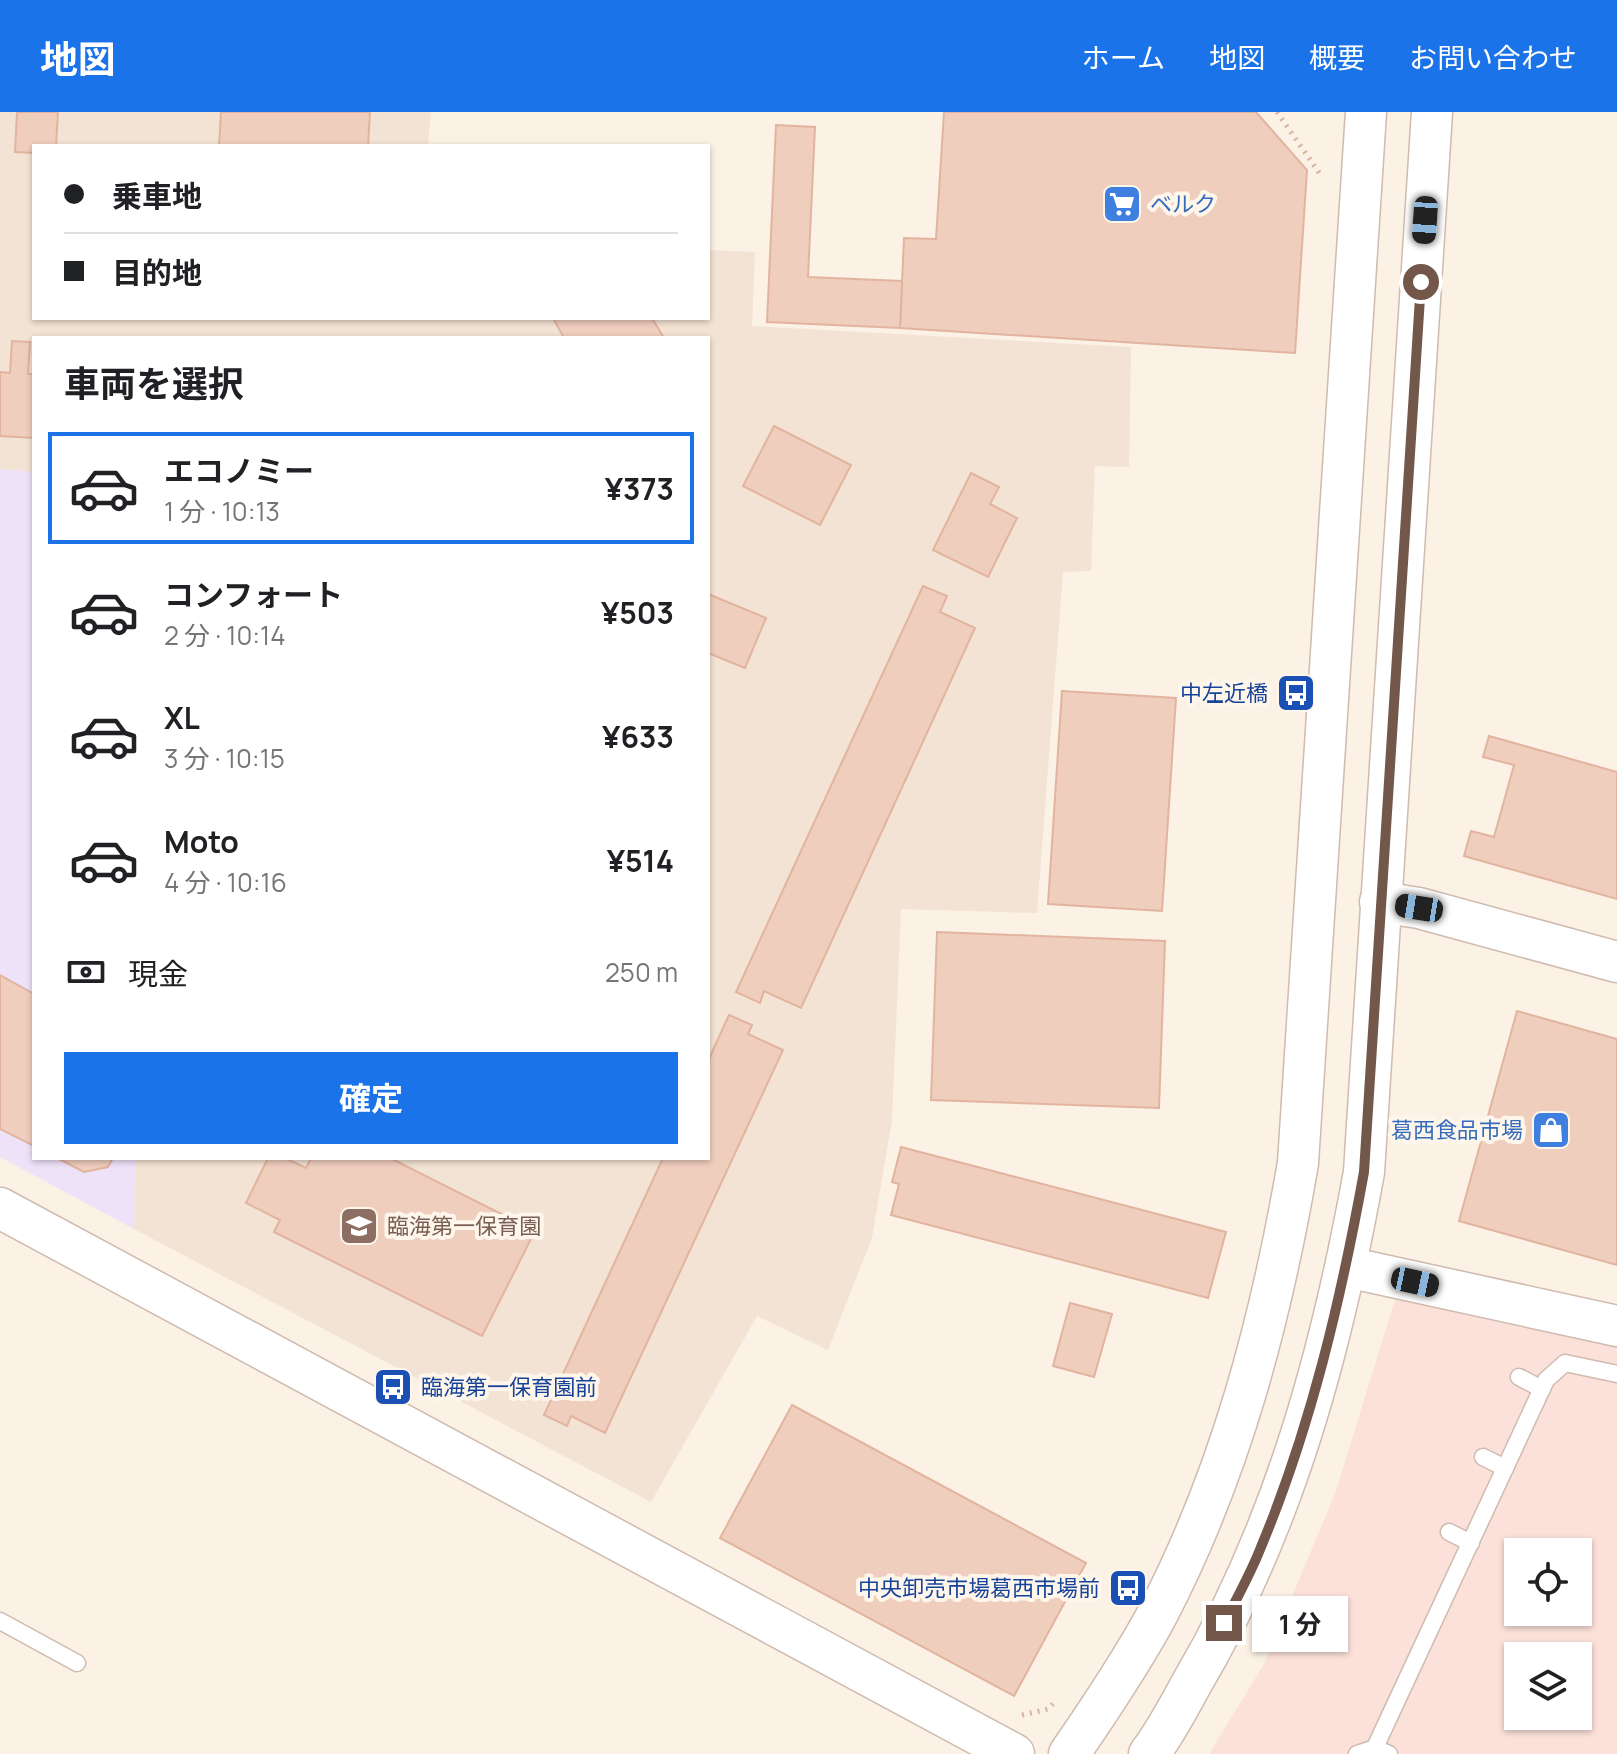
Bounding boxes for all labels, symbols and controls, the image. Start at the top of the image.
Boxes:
text: 地図 [40,32,116,84]
text: ホーム [1082,38,1165,76]
text: 地図 [1209,38,1265,76]
text: 概要 [1309,38,1365,76]
text: お問い合わせ [1409,38,1577,76]
text: 乗車地 [112,175,202,216]
supermarket icon: ベルク [1101,183,1143,225]
place label: ベルク [1150,189,1216,219]
car [1411,195,1439,245]
text: 目的地 [112,252,202,293]
route start [1403,264,1439,300]
text: 車両を選択 [64,359,244,408]
text: エコノミー [164,450,314,491]
icon: car [68,452,140,524]
text: ¥373 [605,468,674,509]
text: 1 分 · 10:13 [164,493,280,529]
text: コンフォート [164,574,343,615]
icon: car [68,576,140,648]
text: ¥503 [601,592,674,633]
text: 2 分 · 10:14 [164,617,286,653]
bus stop icon: 中左近橋 [1275,672,1317,714]
place label: 中左近橋 [1180,678,1268,708]
text: XL [164,697,200,738]
icon: car [68,700,140,772]
text: ¥633 [602,716,674,757]
text: 3 分 · 10:15 [164,740,285,776]
text: Moto [164,821,239,862]
icon: car [68,824,140,896]
text: ¥514 [607,840,674,881]
text: 4 分 · 10:16 [164,864,287,900]
car [1393,892,1445,924]
icon: cash [64,950,108,994]
text: 現金 [128,953,188,994]
text: 250 m [605,954,678,990]
button: 確定 [64,1052,678,1144]
shop icon: 葛西食品市場 [1530,1109,1572,1151]
place label: 葛西食品市場 [1391,1115,1523,1145]
school or university icon: 臨海第一保育園 [338,1205,380,1247]
place label: 臨海第一保育園 [387,1211,541,1241]
car [1389,1265,1441,1299]
bus stop icon: 臨海第一保育園前 [372,1366,414,1408]
place label: 臨海第一保育園前 [421,1372,597,1402]
map controls [1504,1538,1592,1730]
button: locate [1504,1538,1592,1626]
bus stop icon: 中央卸売市場葛西市場前 [1107,1567,1149,1609]
place label: 中央卸売市場葛西市場前 [858,1573,1100,1603]
callout: 1 分 [1252,1595,1348,1651]
route end [1206,1605,1242,1641]
text: 1 分 [1279,1606,1321,1642]
button: layers [1504,1642,1592,1730]

